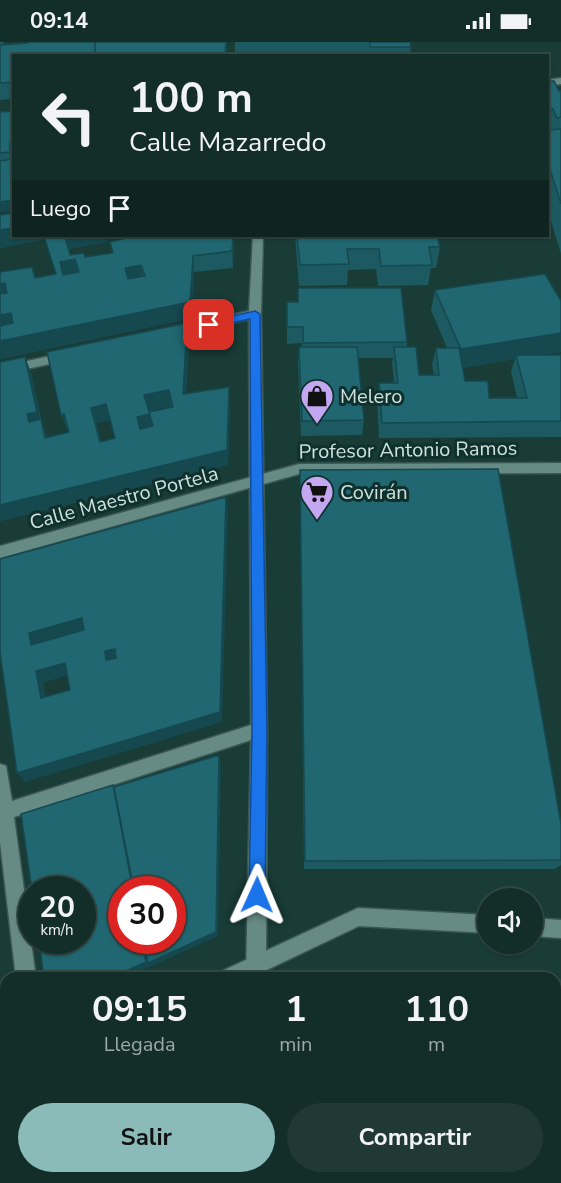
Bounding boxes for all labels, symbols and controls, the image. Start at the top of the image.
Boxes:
text: 09:14 [30,6,88,36]
text: 100 m [129,70,253,127]
icon: left [30,78,108,156]
text: Calle Mazarredo [129,124,327,161]
icon: arrive [103,192,136,225]
text: Luego [30,194,91,224]
pin [183,299,234,350]
icon: arrive [192,308,225,341]
shop icon: Melero [299,378,335,425]
place label: Melero [340,383,402,410]
street label: Profesor Antonio Ramos [298,435,518,465]
street label: Calle Maestro Portela [27,460,221,536]
supermarket icon: Covirán [299,474,335,521]
place label: Covirán [340,479,408,506]
position arrow [225,863,289,927]
speed limit sign: 30 [108,876,186,954]
text: 20 [39,887,75,928]
map controls [477,888,543,954]
button: sound [477,888,543,954]
text: km/h [40,920,74,940]
text: 09:15 [92,985,187,1034]
text: 1 [285,985,307,1034]
text: 110 [404,985,469,1034]
text: Llegada [104,1031,176,1058]
text: min [279,1031,312,1058]
text: m [428,1031,445,1058]
button: Salir [18,1103,275,1172]
button: Compartir [287,1103,543,1172]

